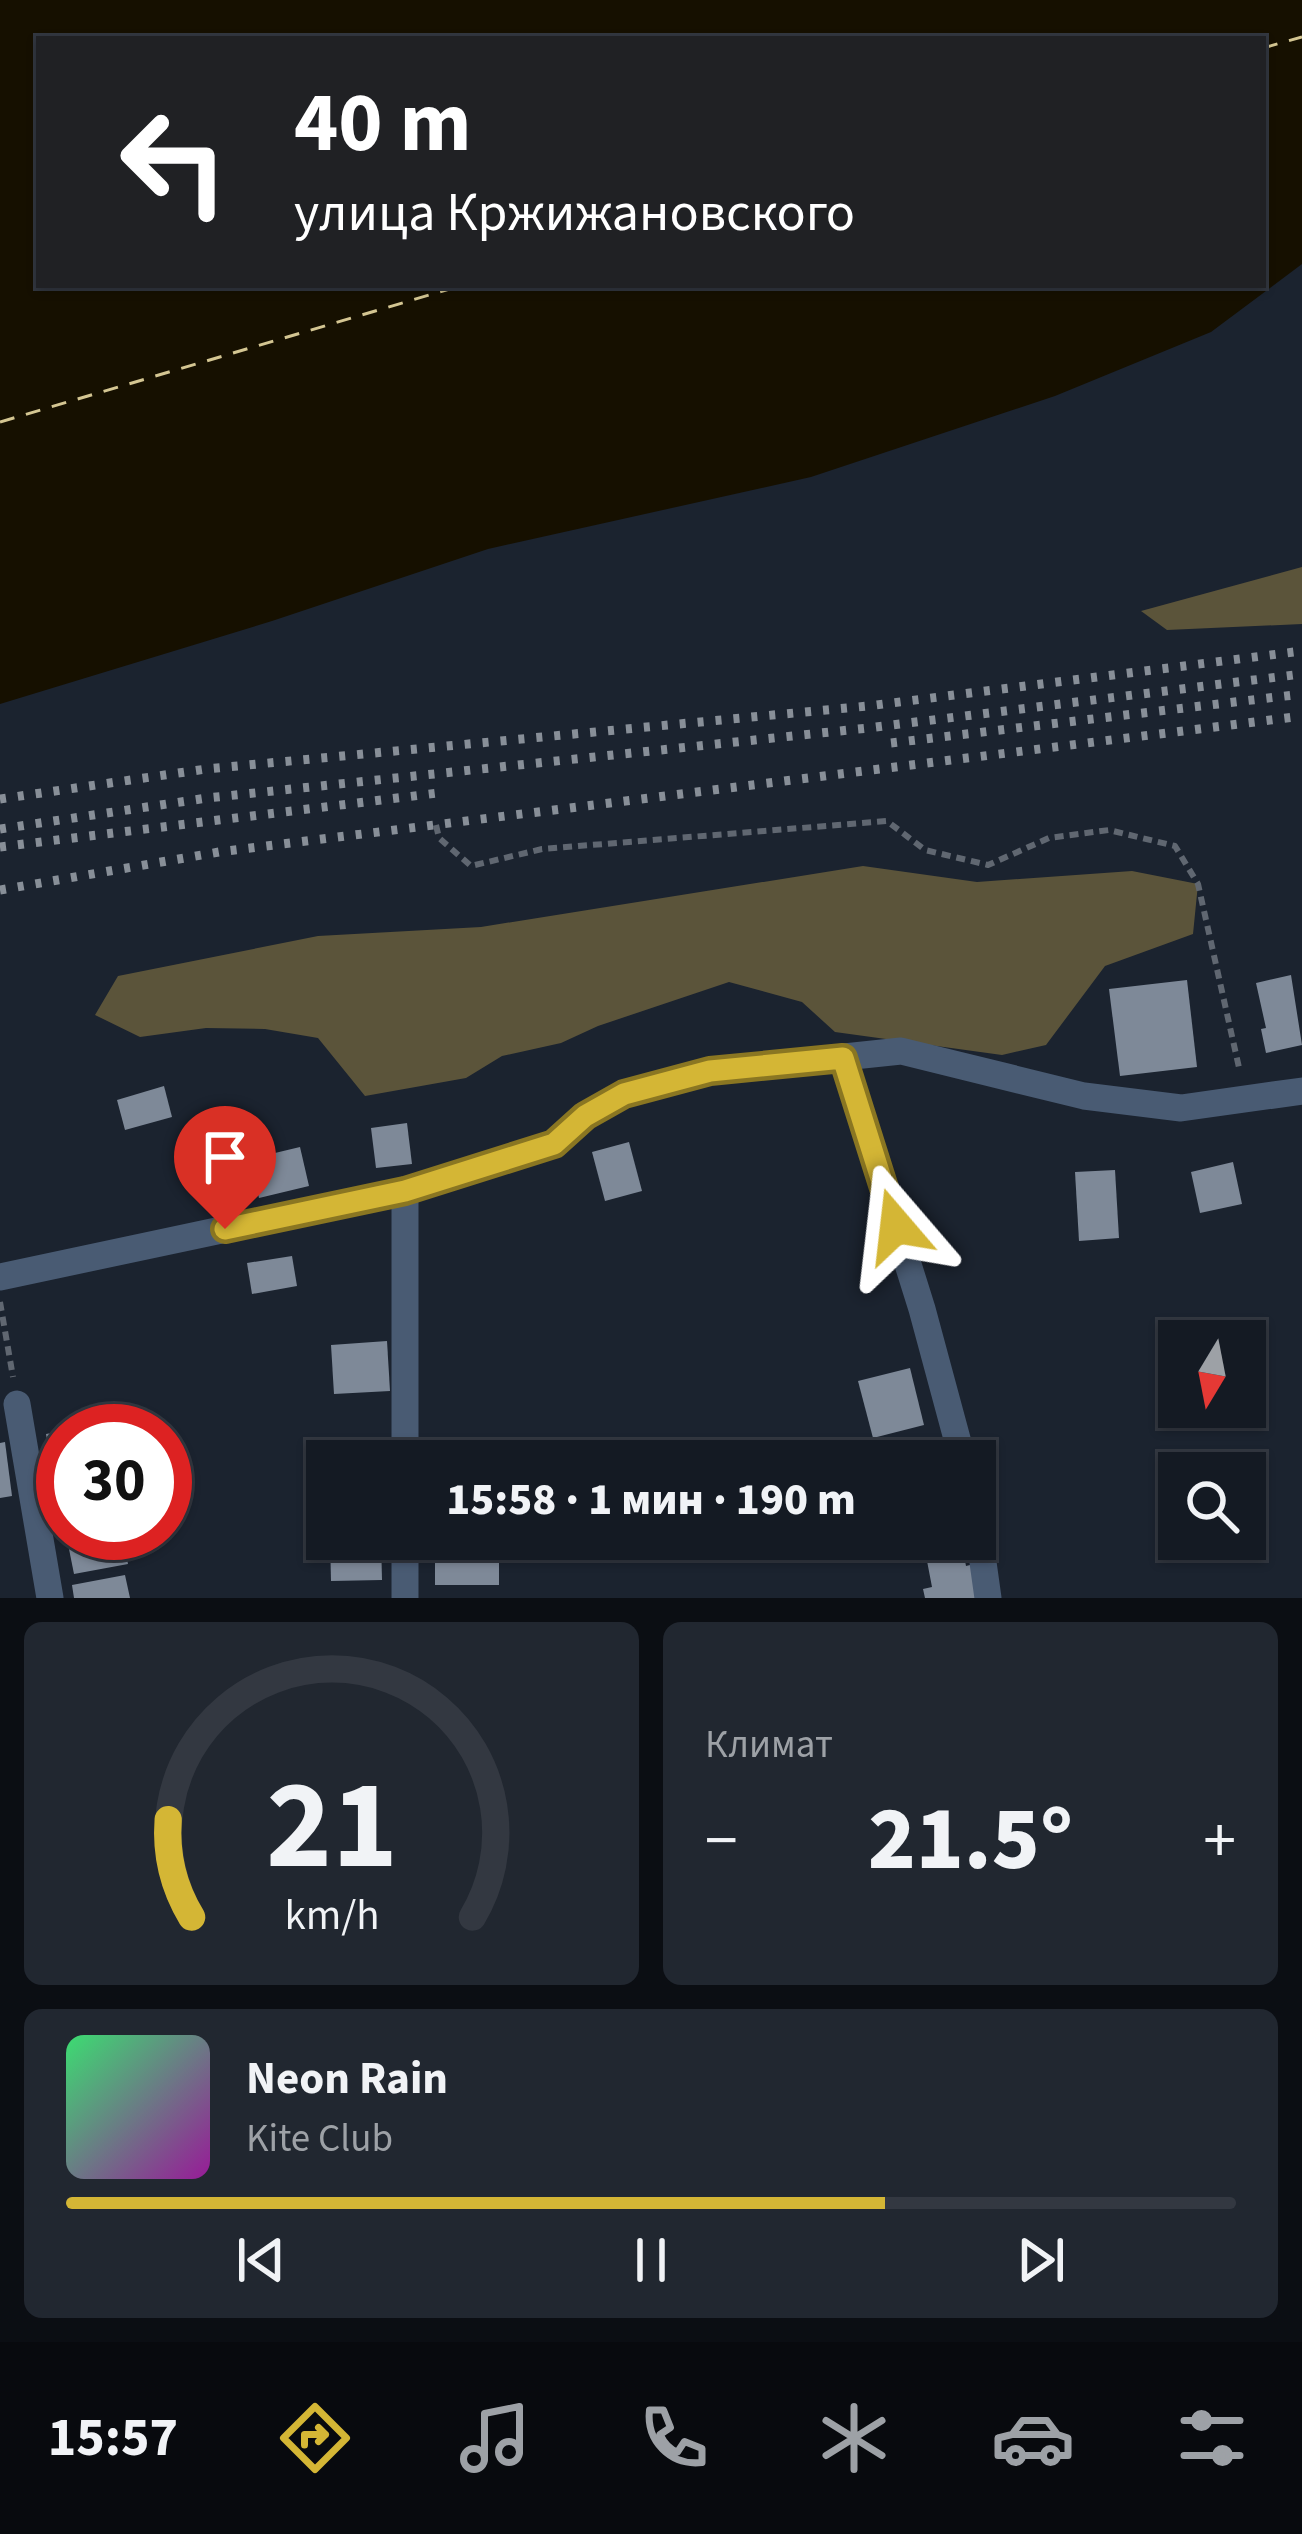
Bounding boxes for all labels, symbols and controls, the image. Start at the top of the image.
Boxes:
text: 40 m [294,64,472,184]
icon: left [96,84,252,240]
text: улица Кржижановского [294,175,855,252]
pin [174,1106,276,1229]
icon: arrive [192,1124,258,1190]
position arrow [833,1163,959,1289]
north arrow [1158,1320,1266,1428]
map controls [1158,1320,1266,1560]
speed limit sign: 30 [36,1404,192,1560]
button: search [1158,1452,1266,1560]
text: 15:58 · 1 мин · 190 m [446,1468,856,1532]
text: Климат [705,1717,833,1773]
text: 21 [266,1738,397,1916]
text: 21.5° [868,1776,1073,1904]
text: − [705,1794,738,1888]
text: + [1203,1794,1236,1888]
text: km/h [284,1884,379,1945]
text: Neon Rain [246,2047,448,2111]
text: Kite Club [246,2111,393,2167]
icon: previous [228,2227,294,2293]
icon: pause [618,2227,684,2293]
icon: next [1008,2227,1074,2293]
icon: directions [273,2396,357,2480]
icon: music [453,2396,537,2480]
icon: phone [632,2396,716,2480]
icon: climate [812,2396,896,2480]
icon: car [991,2396,1075,2480]
icon: filters [1170,2396,1254,2480]
text: 15:57 [48,2400,178,2477]

